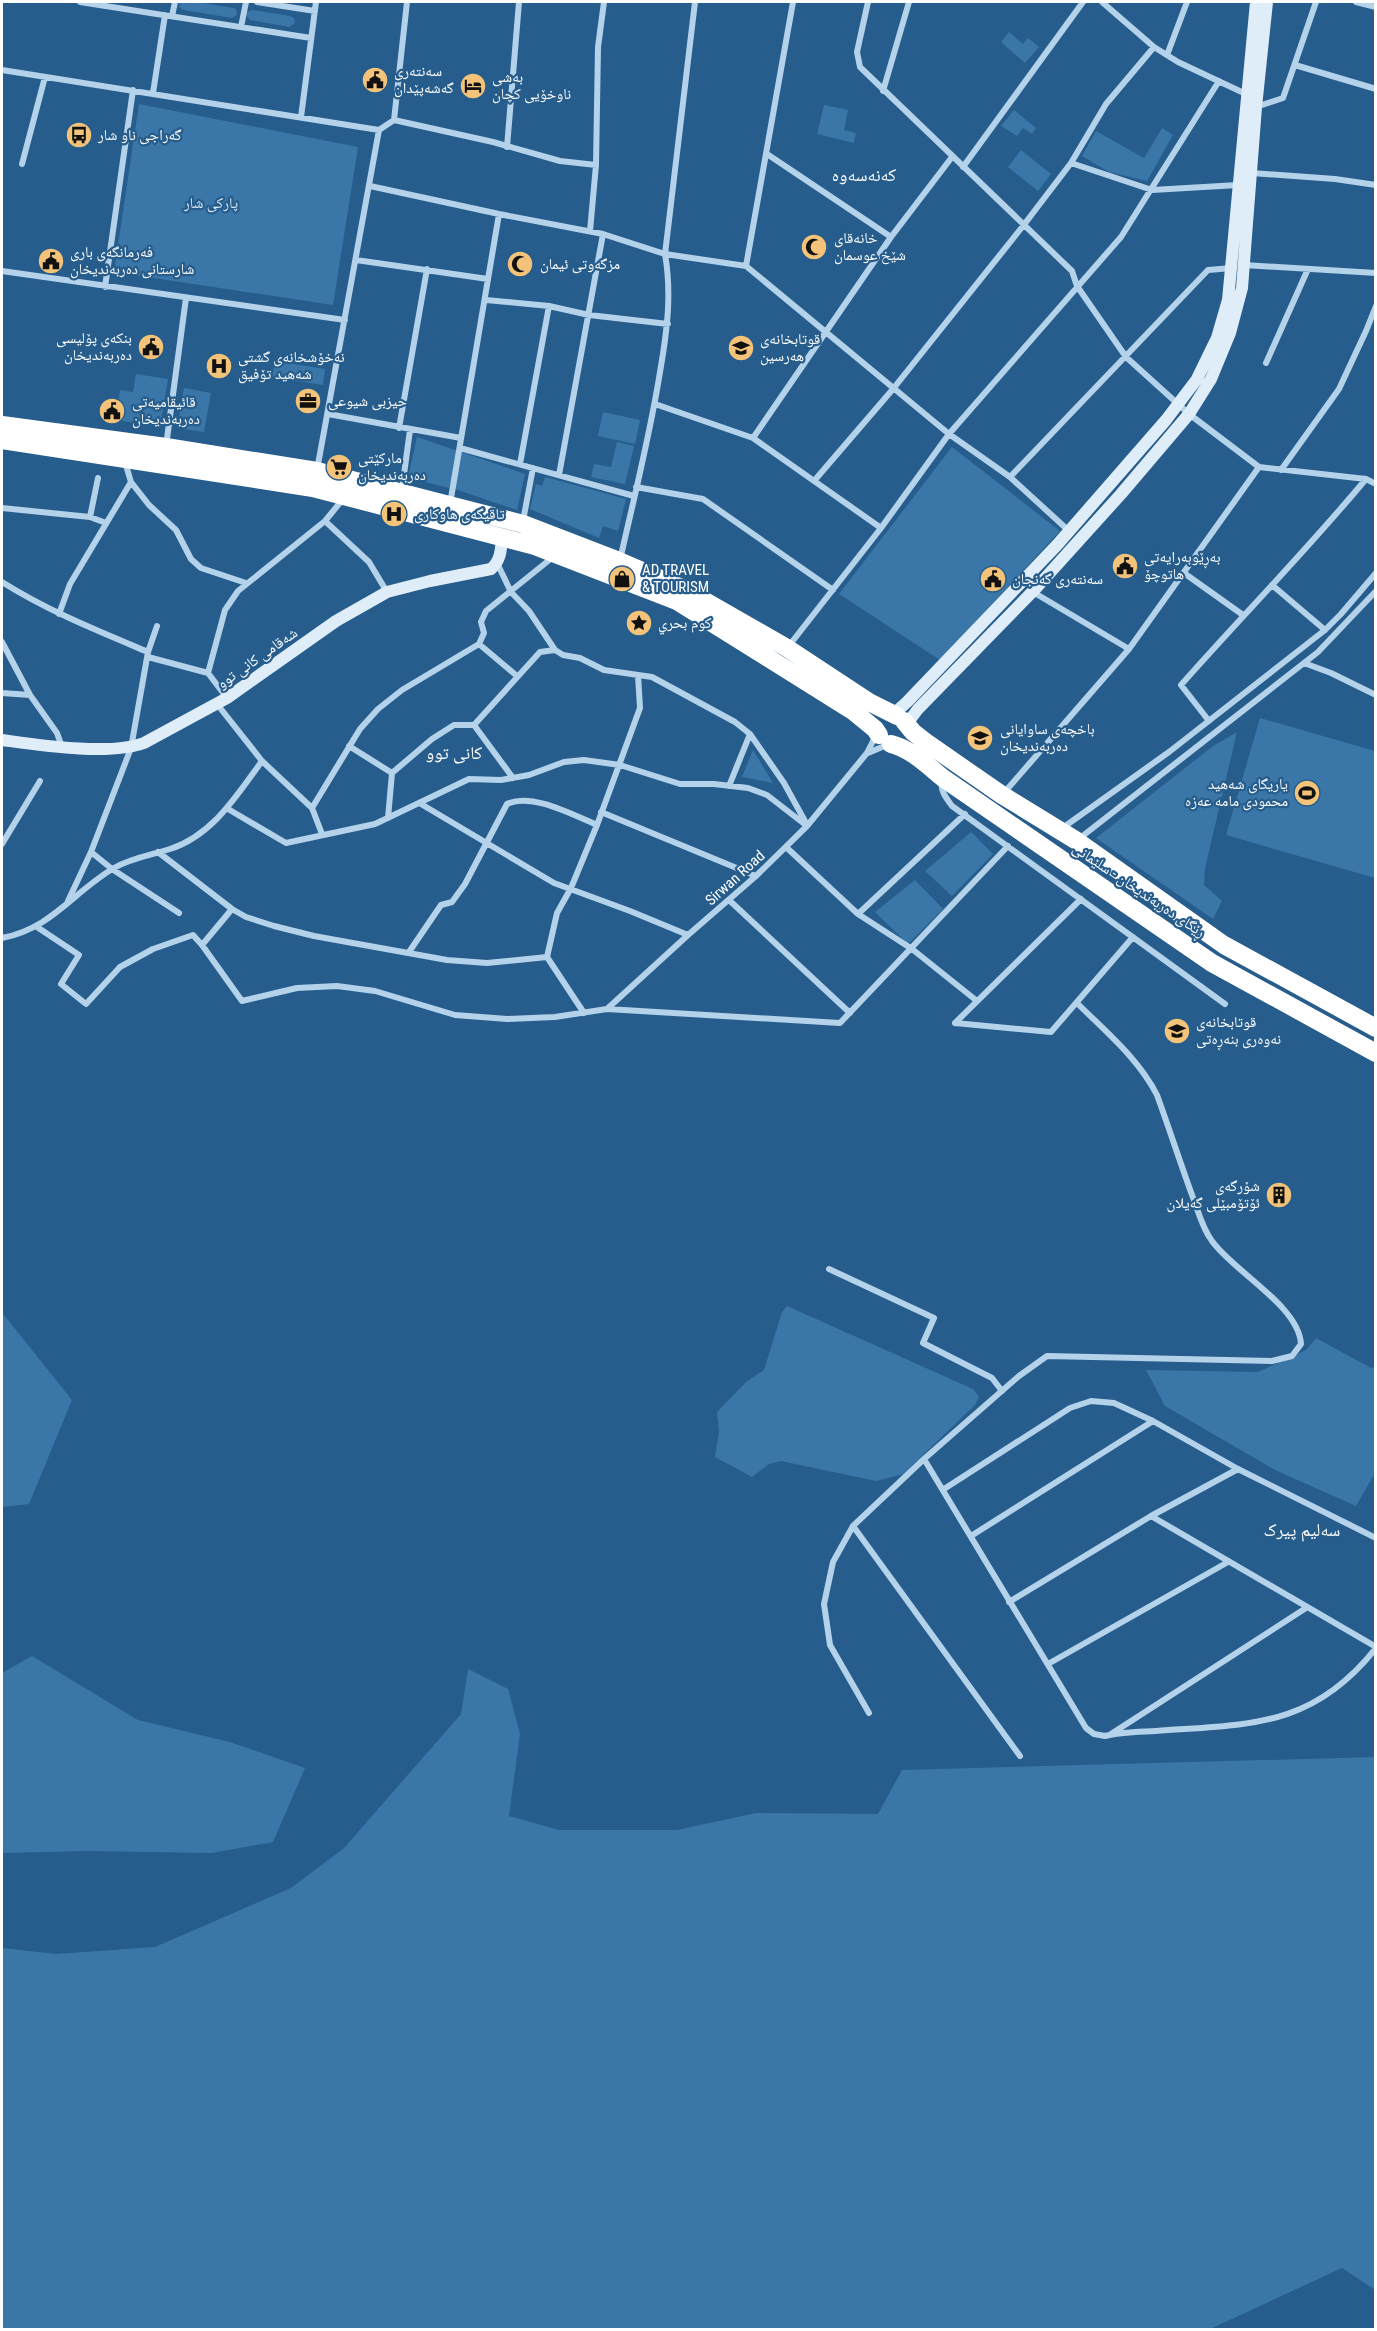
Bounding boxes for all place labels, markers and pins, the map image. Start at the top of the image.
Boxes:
place label: سەنتەری گەشەپێدان [394,62,454,98]
public building icon: سەنتەری گەشەپێدان [360,65,390,95]
place label: بەشی ناوخۆیی کچان [492,68,571,104]
hotel icon: بەشی ناوخۆیی کچان [458,71,488,101]
bus stop icon: گەراجی ناو شار [64,120,94,150]
place label: گەراجی ناو شار [97,126,182,145]
place label: خانەقای شێخ عوسمان [834,229,906,265]
mosque icon: خانەقای شێخ عوسمان [799,232,829,262]
place label: فەرمانگەی باری شارستانی دەربەندیخان [70,243,195,279]
public building icon: فەرمانگەی باری شارستانی دەربەندیخان [36,246,66,276]
mosque icon: مزگەوتی ئیمان [505,249,535,279]
place label: مزگەوتی ئیمان [540,255,620,274]
place label: بنکەی پۆلیسی دەربەندیخان [56,329,132,365]
place label: قوتابخانەی هەرسین [760,330,820,366]
public building icon: بنکەی پۆلیسی دەربەندیخان [136,332,166,362]
school or university icon: قوتابخانەی هەرسین [726,333,756,363]
place label: نەخۆشخانەی گشتی شەهید تۆفیق [238,348,345,384]
hospital icon: نەخۆشخانەی گشتی شەهید تۆفیق [204,351,234,381]
office icon: حیزبی شیوعی [293,386,323,416]
place label: حیزبی شیوعی [328,392,408,411]
place label: قائیقامیەتی دەربەندیخان [132,393,200,429]
public building icon: قائیقامیەتی دەربەندیخان [97,396,127,426]
place label: مارکێتی دەربەندیخان [358,449,426,485]
supermarket icon: مارکێتی دەربەندیخان [324,452,354,482]
hospital icon: تاقیگەی هاوکاری [379,499,409,529]
place label: تاقیگەی هاوکاری [414,505,505,524]
place label: بەڕێوبەرایەتی هاتوچۆ [1144,548,1221,583]
public building icon: بەڕێوبەرایەتی هاتوچۆ [1110,551,1140,581]
place label: AD TRAVEL & TOURISM [642,561,709,596]
shop icon: AD TRAVEL & TOURISM [607,564,637,594]
public building icon: سەنتەری گەنجان [978,564,1008,594]
place label: سەنتەری گەنجان [1012,570,1103,589]
place icon: کوم بحري [624,608,654,638]
place label: کوم بحري [658,614,711,635]
place label: باخچەی ساوایانی دەربەندیخان [1000,720,1095,756]
school or university icon: باخچەی ساوایانی دەربەندیخان [965,723,995,753]
place label: یاریگاى شه‌هید محمودى مامه‌ عه‌زه [1185,775,1288,811]
sports icon: یاریگاى شه‌هید محمودى مامه‌ عه‌زه [1292,778,1322,808]
place label: قوتابخانەی نەوەری بنەڕەتی [1196,1013,1281,1051]
school or university icon: قوتابخانەی نەوەری بنەڕەتی [1162,1016,1192,1046]
place label: شۆرگه‌ى ئۆتۆمبێلى گه‌یلان [1167,1177,1260,1213]
building icon: شۆرگه‌ى ئۆتۆمبێلى گه‌یلان [1264,1180,1294,1210]

